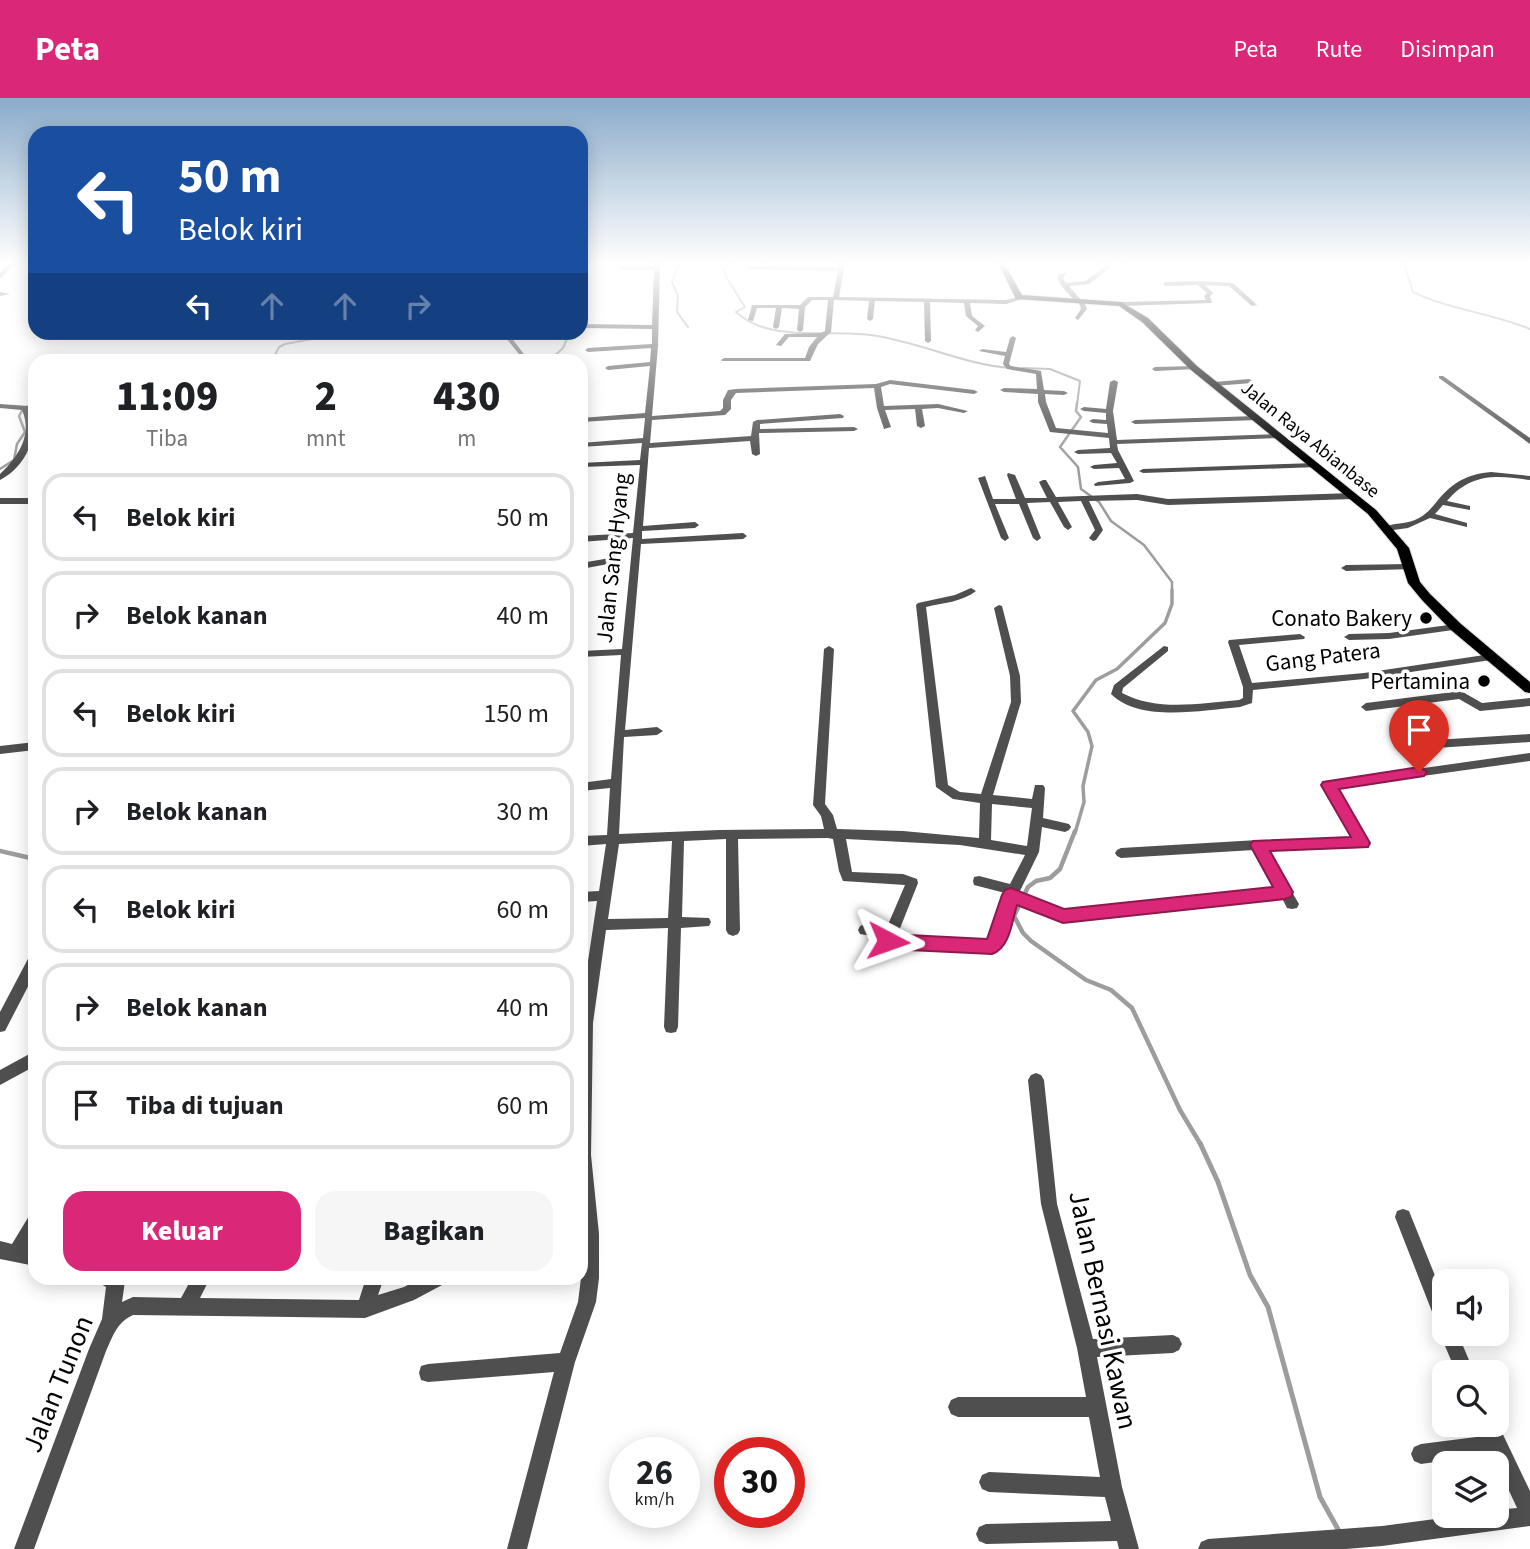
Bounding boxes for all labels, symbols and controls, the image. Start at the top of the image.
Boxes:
text: Peta [35,26,100,73]
text: Peta [1233,32,1278,67]
text: Rute [1316,32,1362,67]
text: Disimpan [1400,32,1495,67]
text: 50 m [178,142,282,212]
icon: left [63,154,154,245]
text: Belok kiri [178,207,303,253]
icon: left [180,287,218,325]
icon: ahead [253,287,291,325]
icon: ahead [326,287,364,325]
icon: right [399,287,437,325]
text: 11:09 [116,367,218,427]
text: 2 [314,367,337,427]
text: 430 [433,367,500,427]
street label: Jalan Raya Abianbase [1235,375,1385,505]
text: Tiba [146,422,188,455]
text: mnt [306,422,345,455]
text: m [457,422,476,455]
street label: Jalan Sang Hyang [588,471,638,645]
icon: left [67,498,105,536]
text: Belok kiri [126,499,235,536]
text: 50 m [496,499,549,536]
icon: right [67,596,105,634]
text: Belok kanan [126,597,268,634]
text: 40 m [496,597,549,634]
place label: Conato Bakery [1271,602,1412,635]
marker: Conato Bakery [1418,610,1434,626]
street label: Gang Patera [1264,634,1382,680]
place label: Pertamina [1370,665,1470,698]
marker: Pertamina [1476,673,1492,689]
icon: left [67,694,105,732]
text: Belok kiri [126,695,235,732]
text: 150 m [483,695,549,732]
pin [1389,700,1449,772]
icon: arrive [1400,711,1438,749]
icon: right [67,792,105,830]
text: Belok kanan [126,793,268,830]
text: 30 m [496,793,549,830]
icon: left [67,890,105,928]
text: Belok kiri [126,891,235,928]
text: 60 m [496,891,549,928]
position arrow [851,904,925,978]
icon: right [67,988,105,1026]
text: Belok kanan [126,989,268,1026]
text: 40 m [496,989,549,1026]
icon: arrive [67,1086,105,1124]
text: Tiba di tujuan [126,1087,284,1124]
text: 60 m [496,1087,549,1124]
street label: Jalan Bernasi Kawan [1058,1187,1148,1433]
button: Keluar [63,1191,301,1271]
button: Bagikan [315,1191,553,1271]
map controls [1432,1269,1509,1528]
button: sound [1432,1269,1509,1346]
street label: Jalan Tunon [12,1310,104,1458]
button: search [1432,1360,1509,1437]
speed limit sign: 30 [714,1437,805,1528]
text: 26 [636,1448,673,1498]
button: layers [1432,1451,1509,1528]
text: km/h [635,1487,674,1512]

